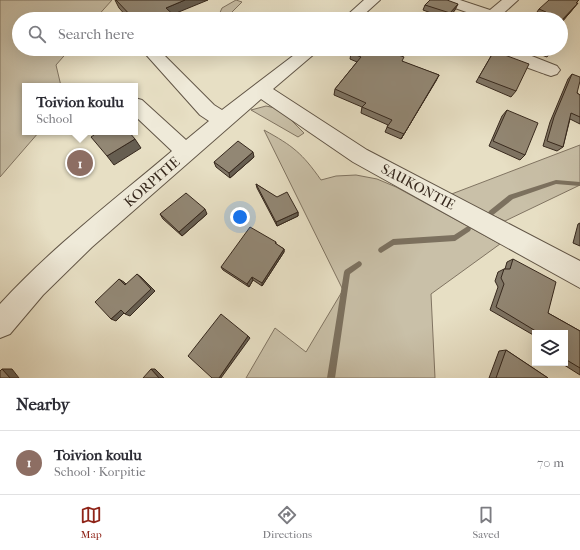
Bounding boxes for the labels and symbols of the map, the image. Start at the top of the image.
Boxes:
pin: 1 [67,148,93,178]
street label: KORPITIE [121,153,184,211]
street label: SAUKONTIE [378,160,458,214]
your location [230,207,250,227]

